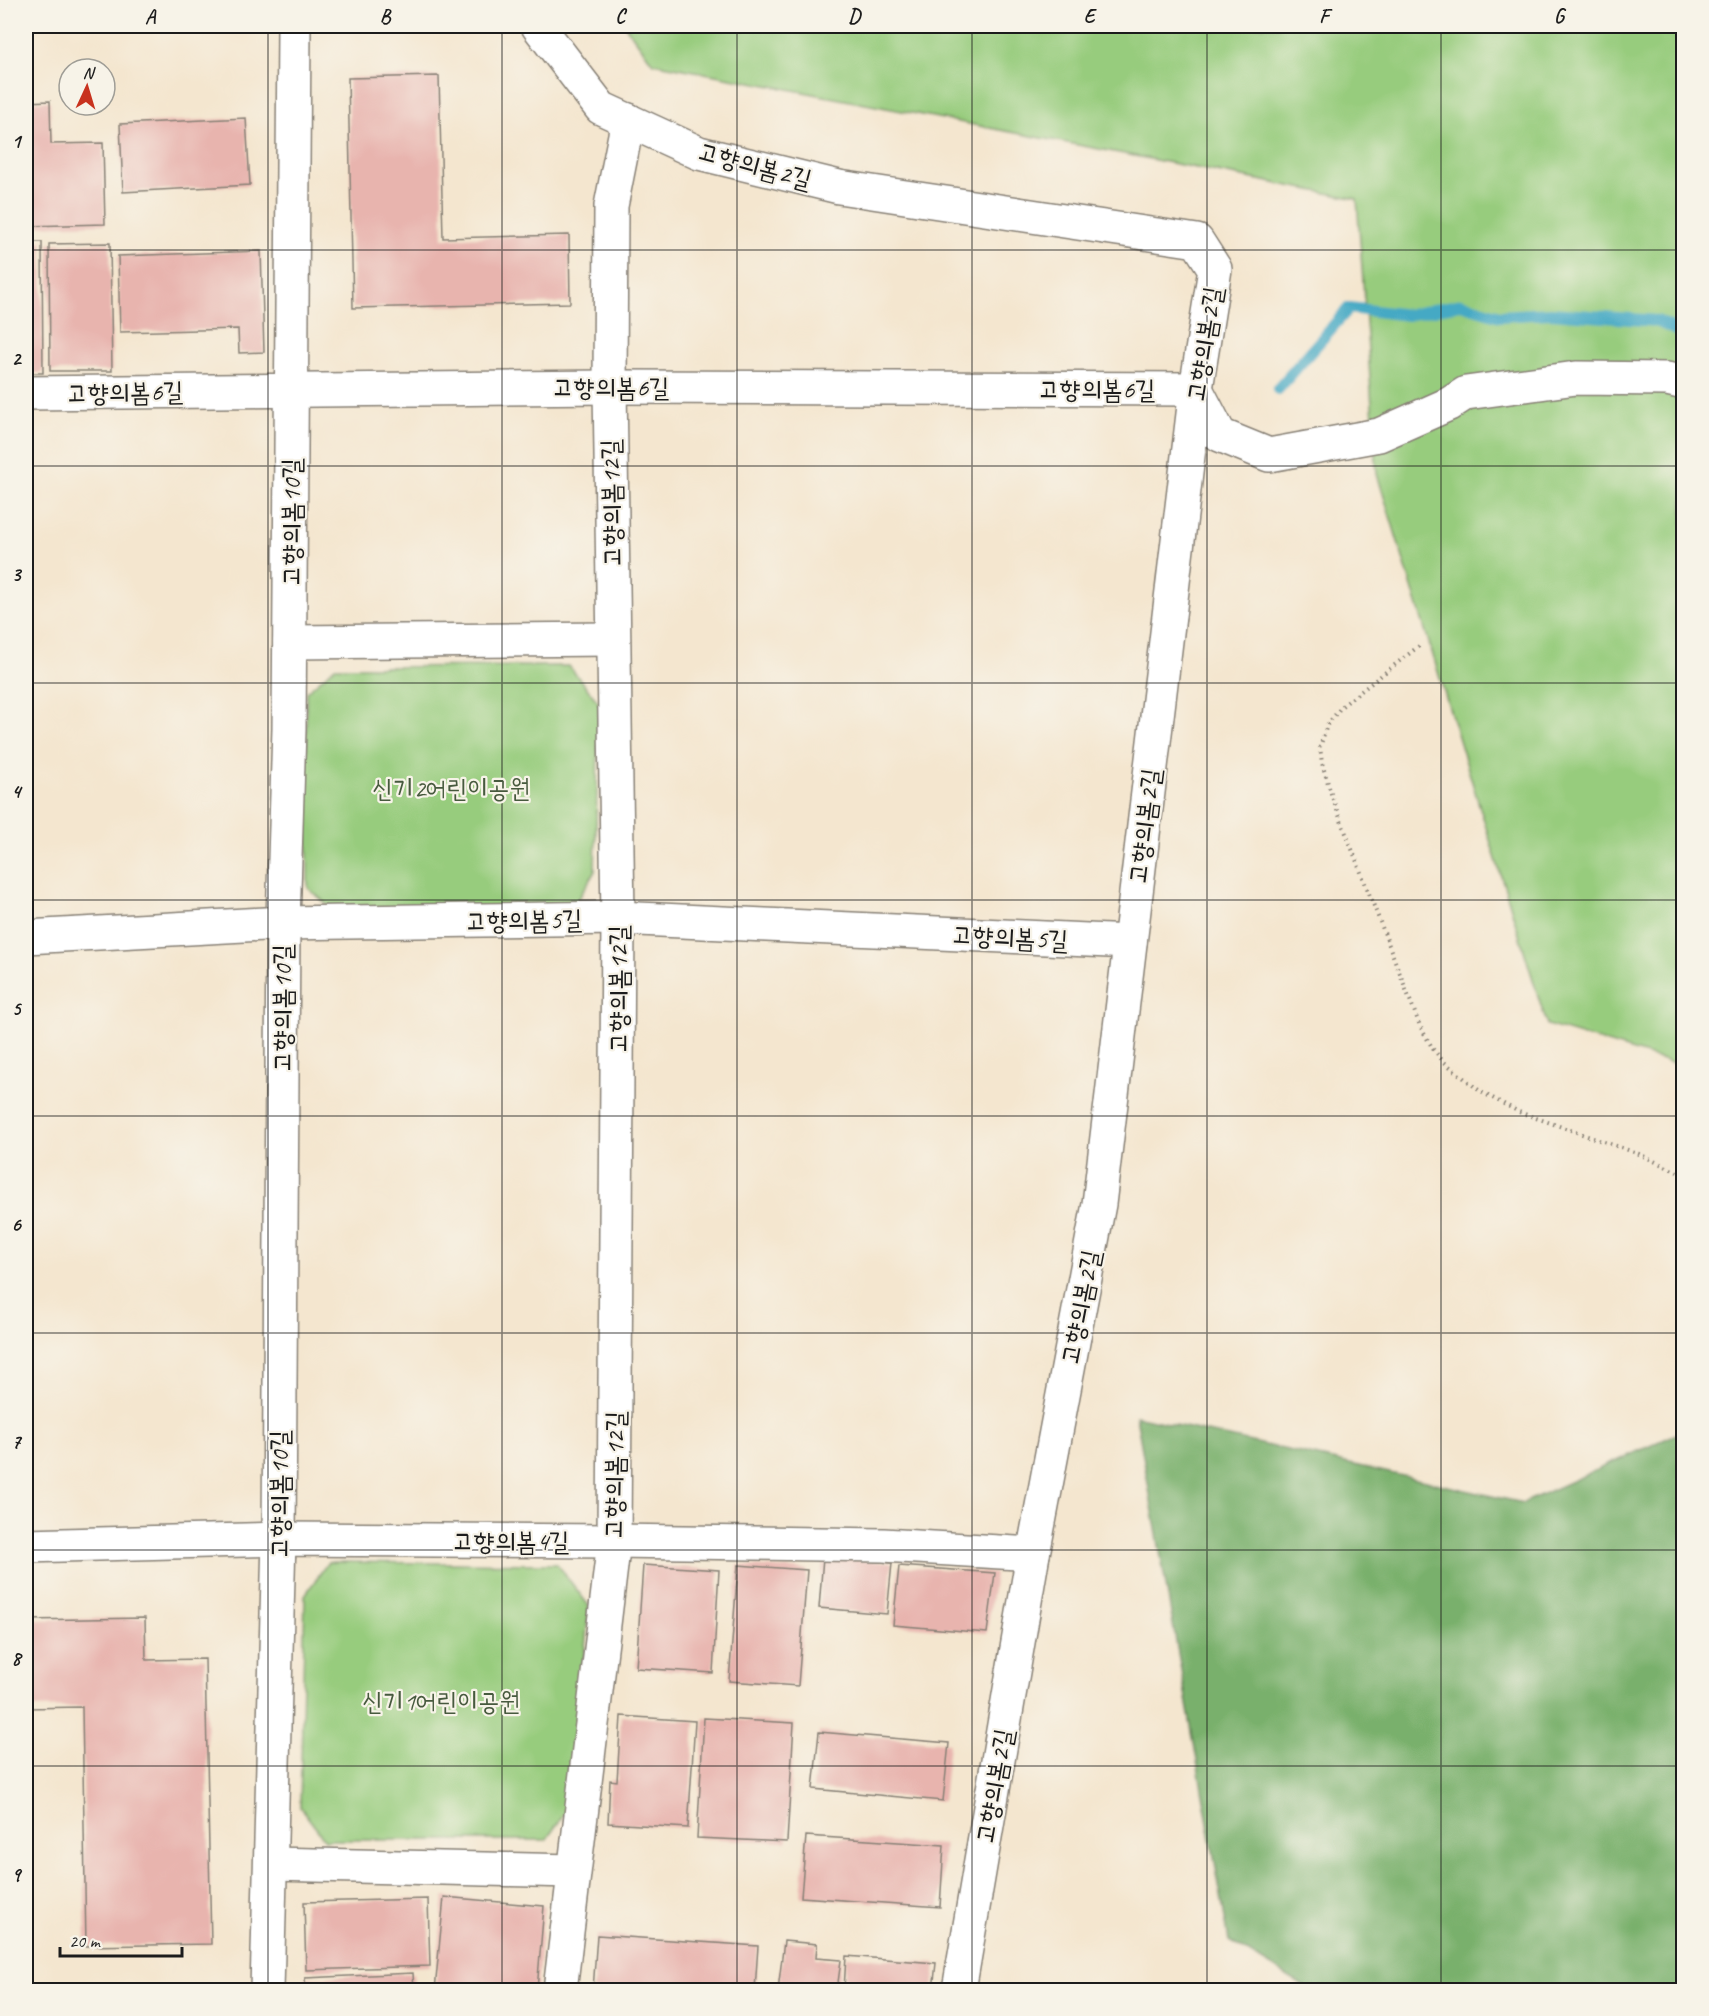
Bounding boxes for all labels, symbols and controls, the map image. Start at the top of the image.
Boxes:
text: A [145,4,157,29]
text: B [380,4,392,29]
text: C [615,4,627,29]
text: D [848,4,862,29]
text: E [1084,4,1098,29]
text: F [1319,4,1333,29]
text: G [1554,4,1567,29]
north arrow [57,57,117,117]
text: N [82,63,97,84]
text: 1 [12,129,23,154]
street label: 고향의봄2길 [694,134,815,196]
street label: 고향의봄2길 [1179,284,1230,404]
text: 2 [12,346,23,371]
street label: 고향의봄6길 [553,371,669,404]
street label: 고향의봄6길 [1039,373,1155,406]
street label: 고향의봄6길 [67,375,184,410]
street label: 고향의봄12길 [594,439,629,567]
street label: 고향의봄10길 [275,458,308,586]
text: 3 [12,562,23,587]
street label: 고향의봄2길 [1121,766,1168,886]
park label: 신기2어린이공원 [372,772,530,805]
text: 4 [12,779,24,804]
street label: 고향의봄5길 [466,903,583,938]
street label: 고향의봄5길 [951,918,1069,957]
street label: 고향의봄12길 [602,925,635,1053]
street label: 고향의봄10길 [266,944,299,1072]
text: 5 [12,996,23,1021]
text: 6 [11,1212,22,1237]
street label: 고향의봄2길 [1053,1247,1108,1367]
street label: 고향의봄12길 [597,1411,632,1539]
text: 7 [12,1429,23,1454]
street label: 고향의봄10길 [263,1430,296,1558]
street label: 고향의봄4길 [453,1525,569,1558]
text: 8 [12,1646,24,1671]
park label: 신기1어린이공원 [362,1685,520,1718]
street label: 고향의봄2길 [968,1726,1021,1846]
text: 9 [12,1862,23,1887]
scale bar [60,1920,182,1958]
text: 20 m [69,1930,102,1952]

